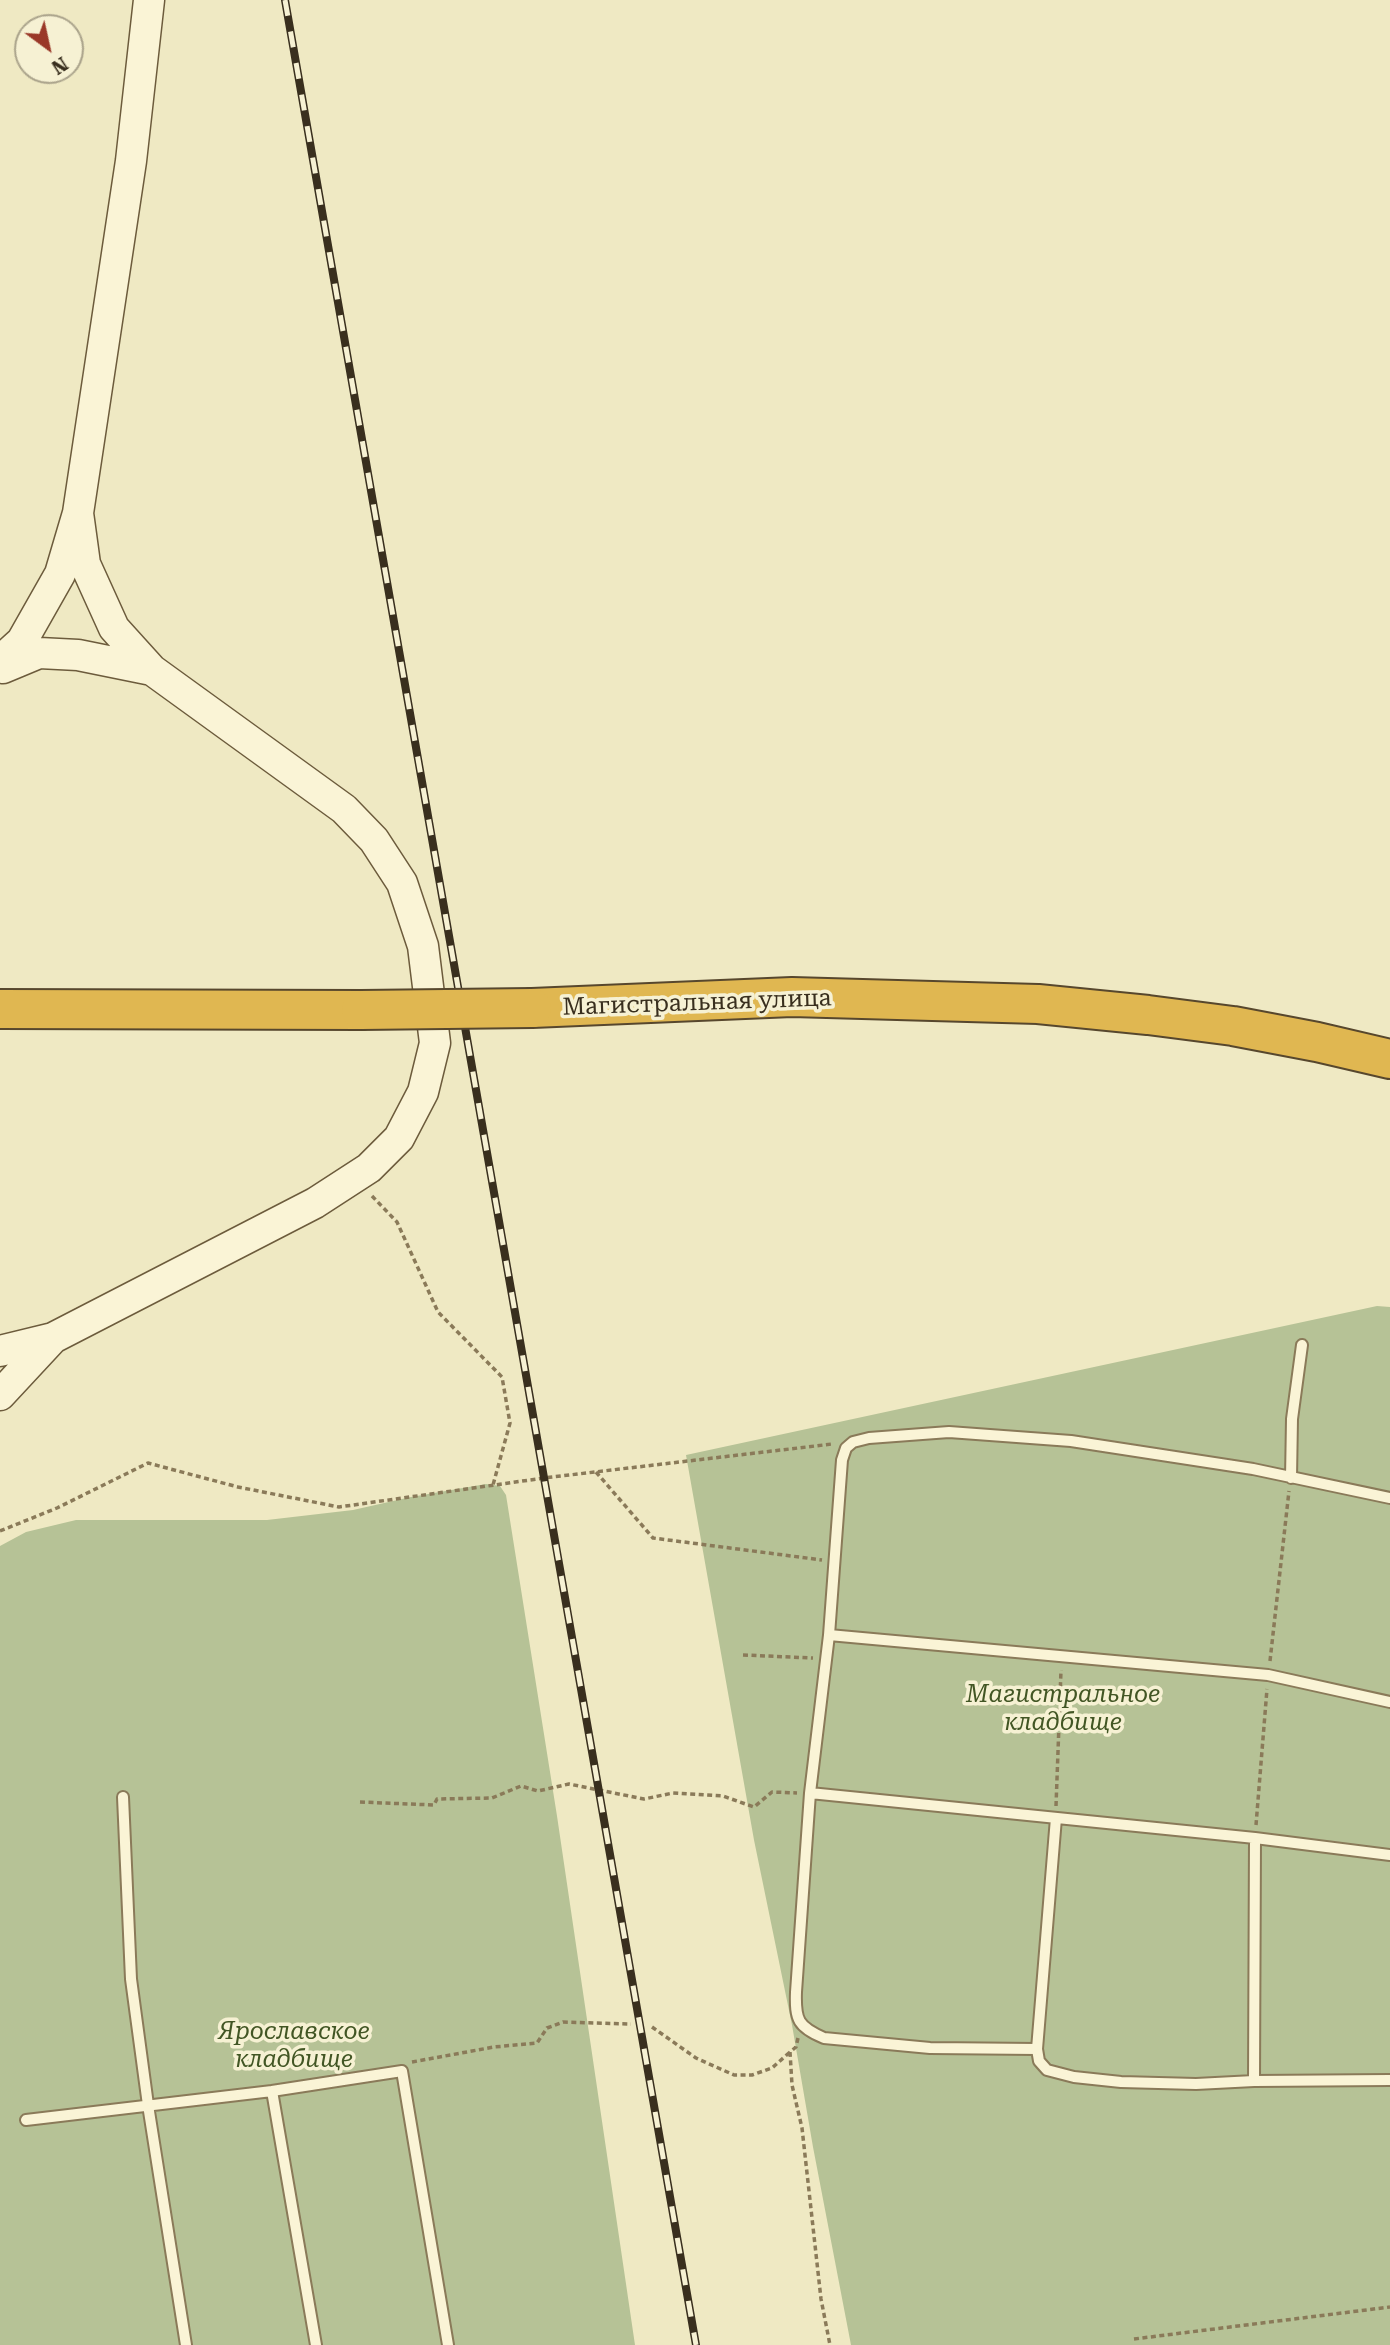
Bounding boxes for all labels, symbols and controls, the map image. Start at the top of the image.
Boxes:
north arrow [14,14,84,84]
text: N [47,52,72,79]
street label: Магистральная улица [562,984,832,1022]
park label: Магистральное кладбище [966,1681,1160,1737]
park label: Ярославское кладбище [218,2018,370,2074]

